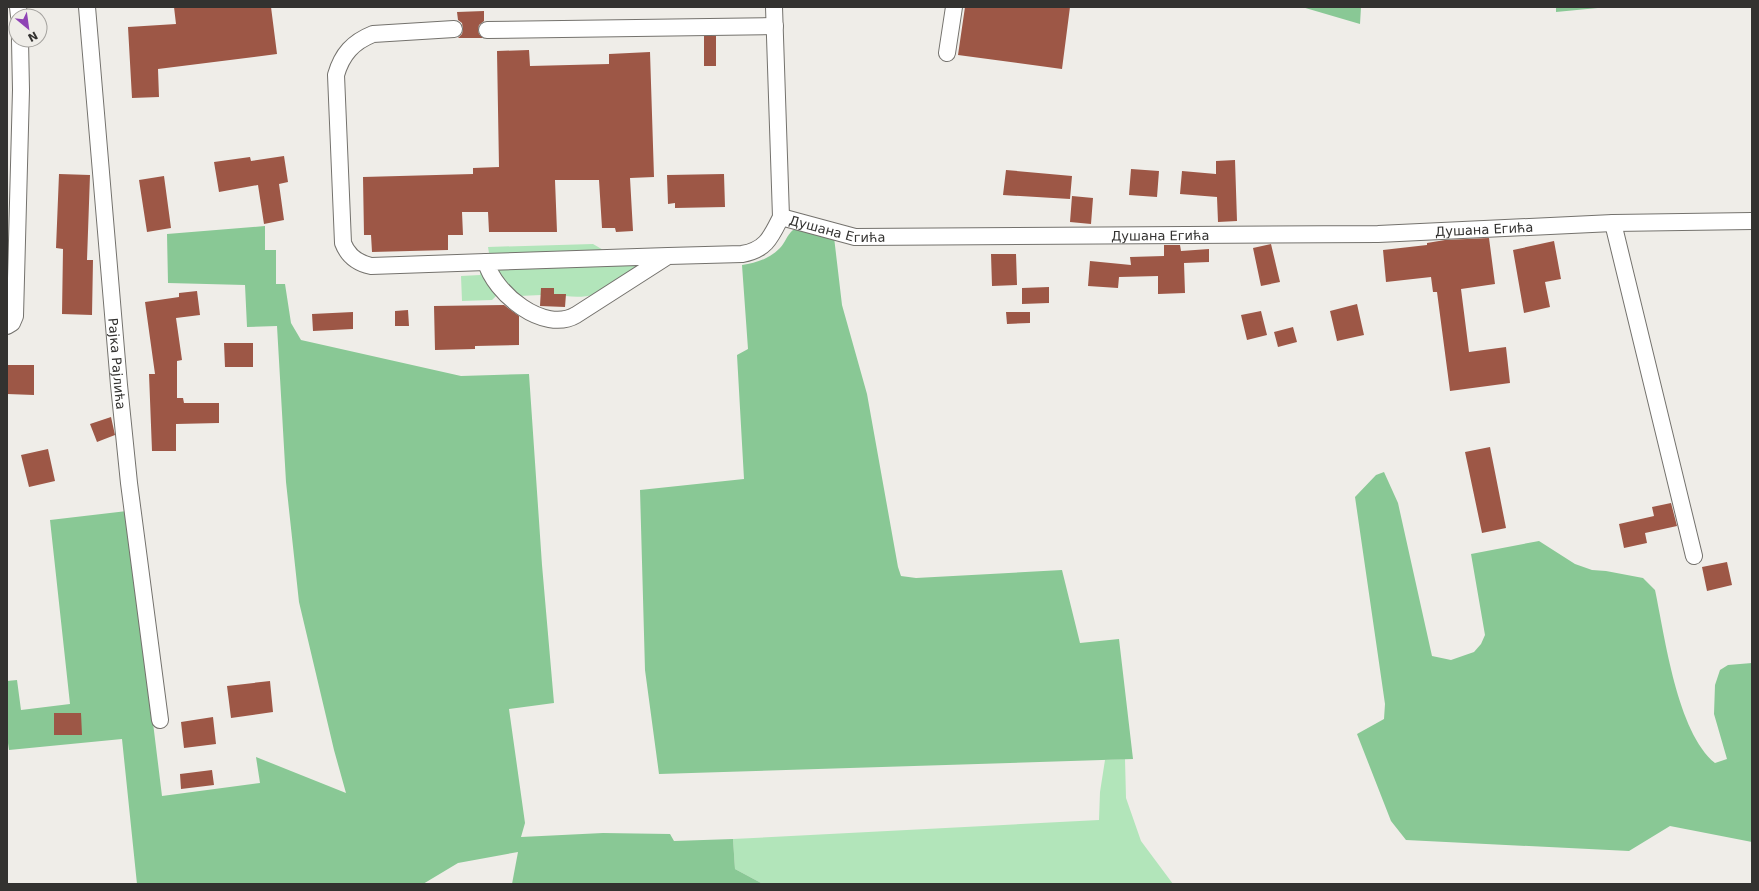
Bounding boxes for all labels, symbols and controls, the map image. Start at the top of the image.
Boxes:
north arrow [8,8,48,48]
text: N [25,28,40,44]
street label: Душана Егића [788,212,886,245]
street label: Душана Егића [1435,219,1534,239]
street label: Душана Егића [1111,227,1210,243]
street label: Рајка Рајлића [106,317,129,410]

